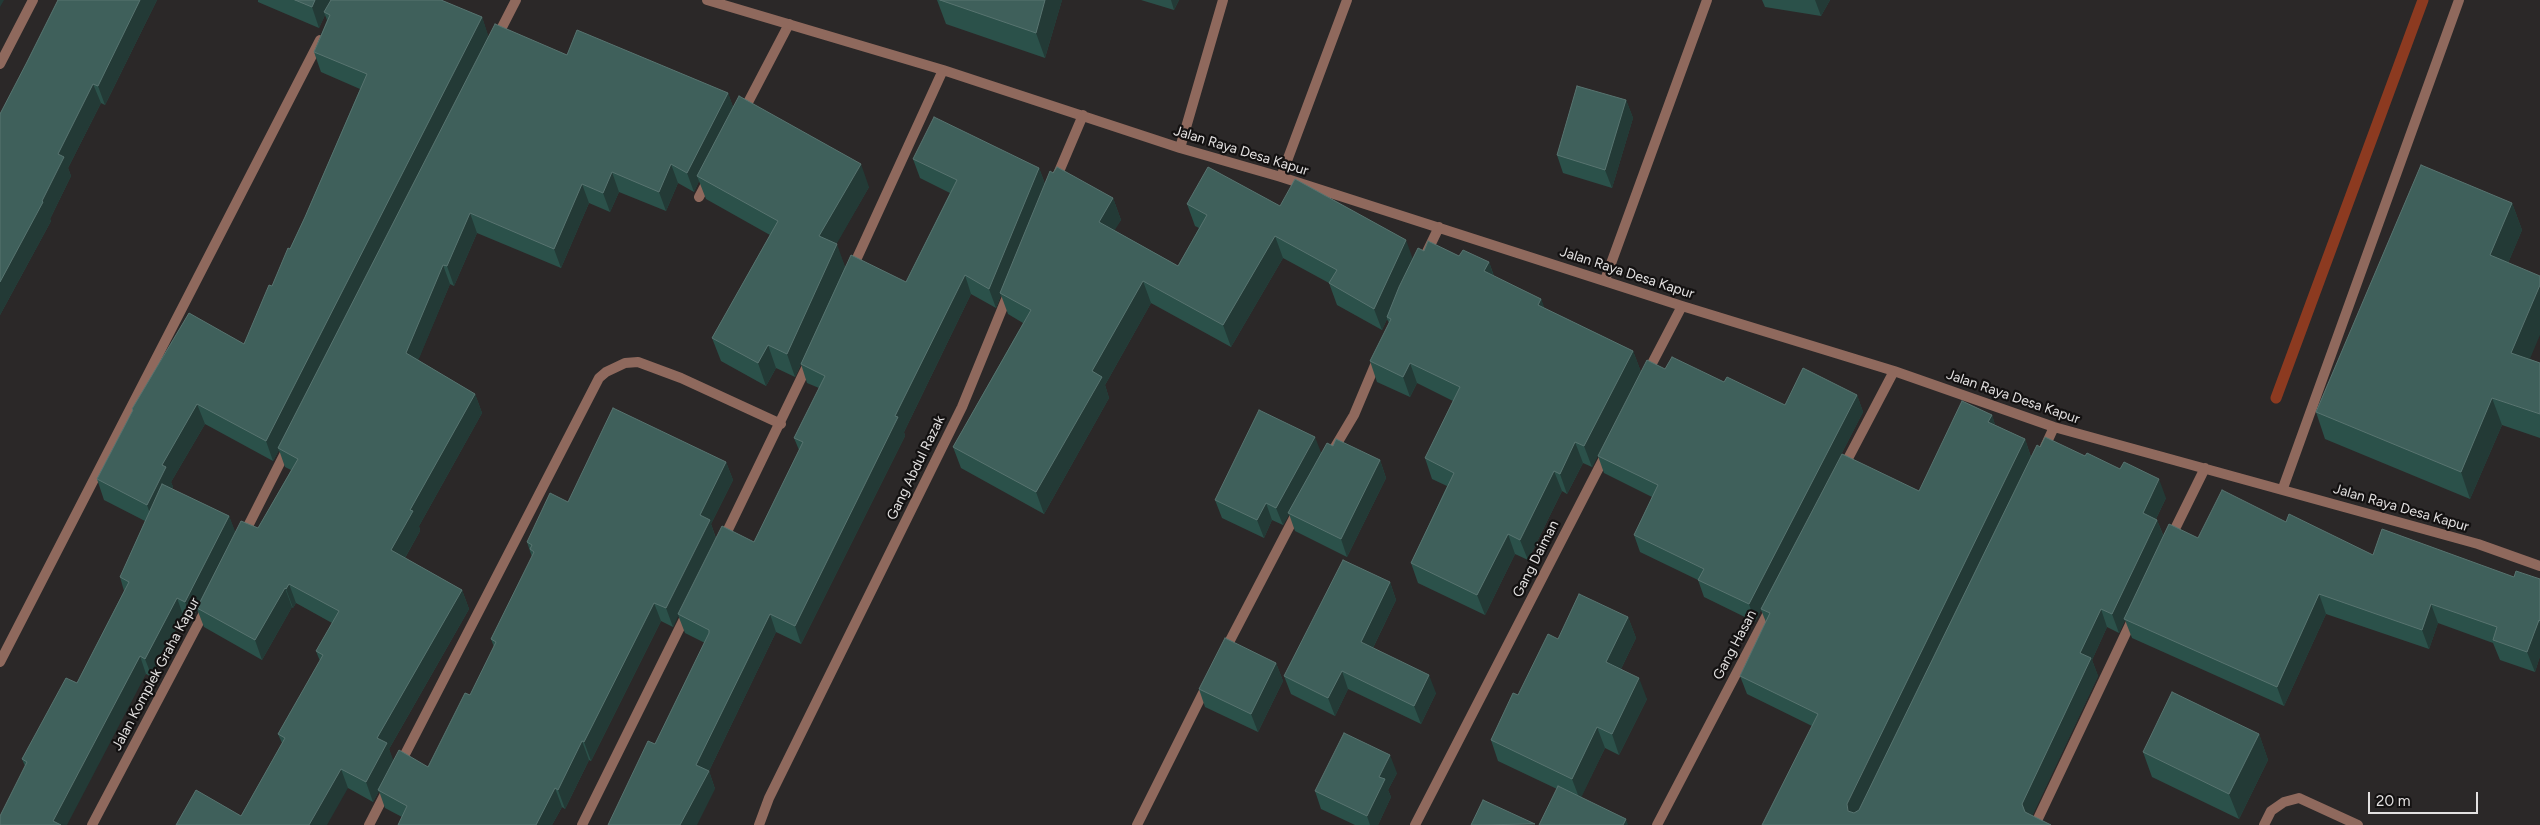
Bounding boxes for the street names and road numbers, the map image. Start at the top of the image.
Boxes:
street label: Jalan Raya Desa Kapur [1171,122,1311,180]
street label: Jalan Raya Desa Kapur [1558,243,1696,303]
street label: Jalan Raya Desa Kapur [1944,366,2082,428]
street label: Gang Abdul Razak [883,413,949,523]
street label: Jalan Raya Desa Kapur [2331,481,2471,535]
street label: Gang Daiman [1509,518,1563,600]
street label: Jalan Komplek Graha Kapur [108,595,204,753]
street label: Gang Hasan [1710,607,1760,683]

